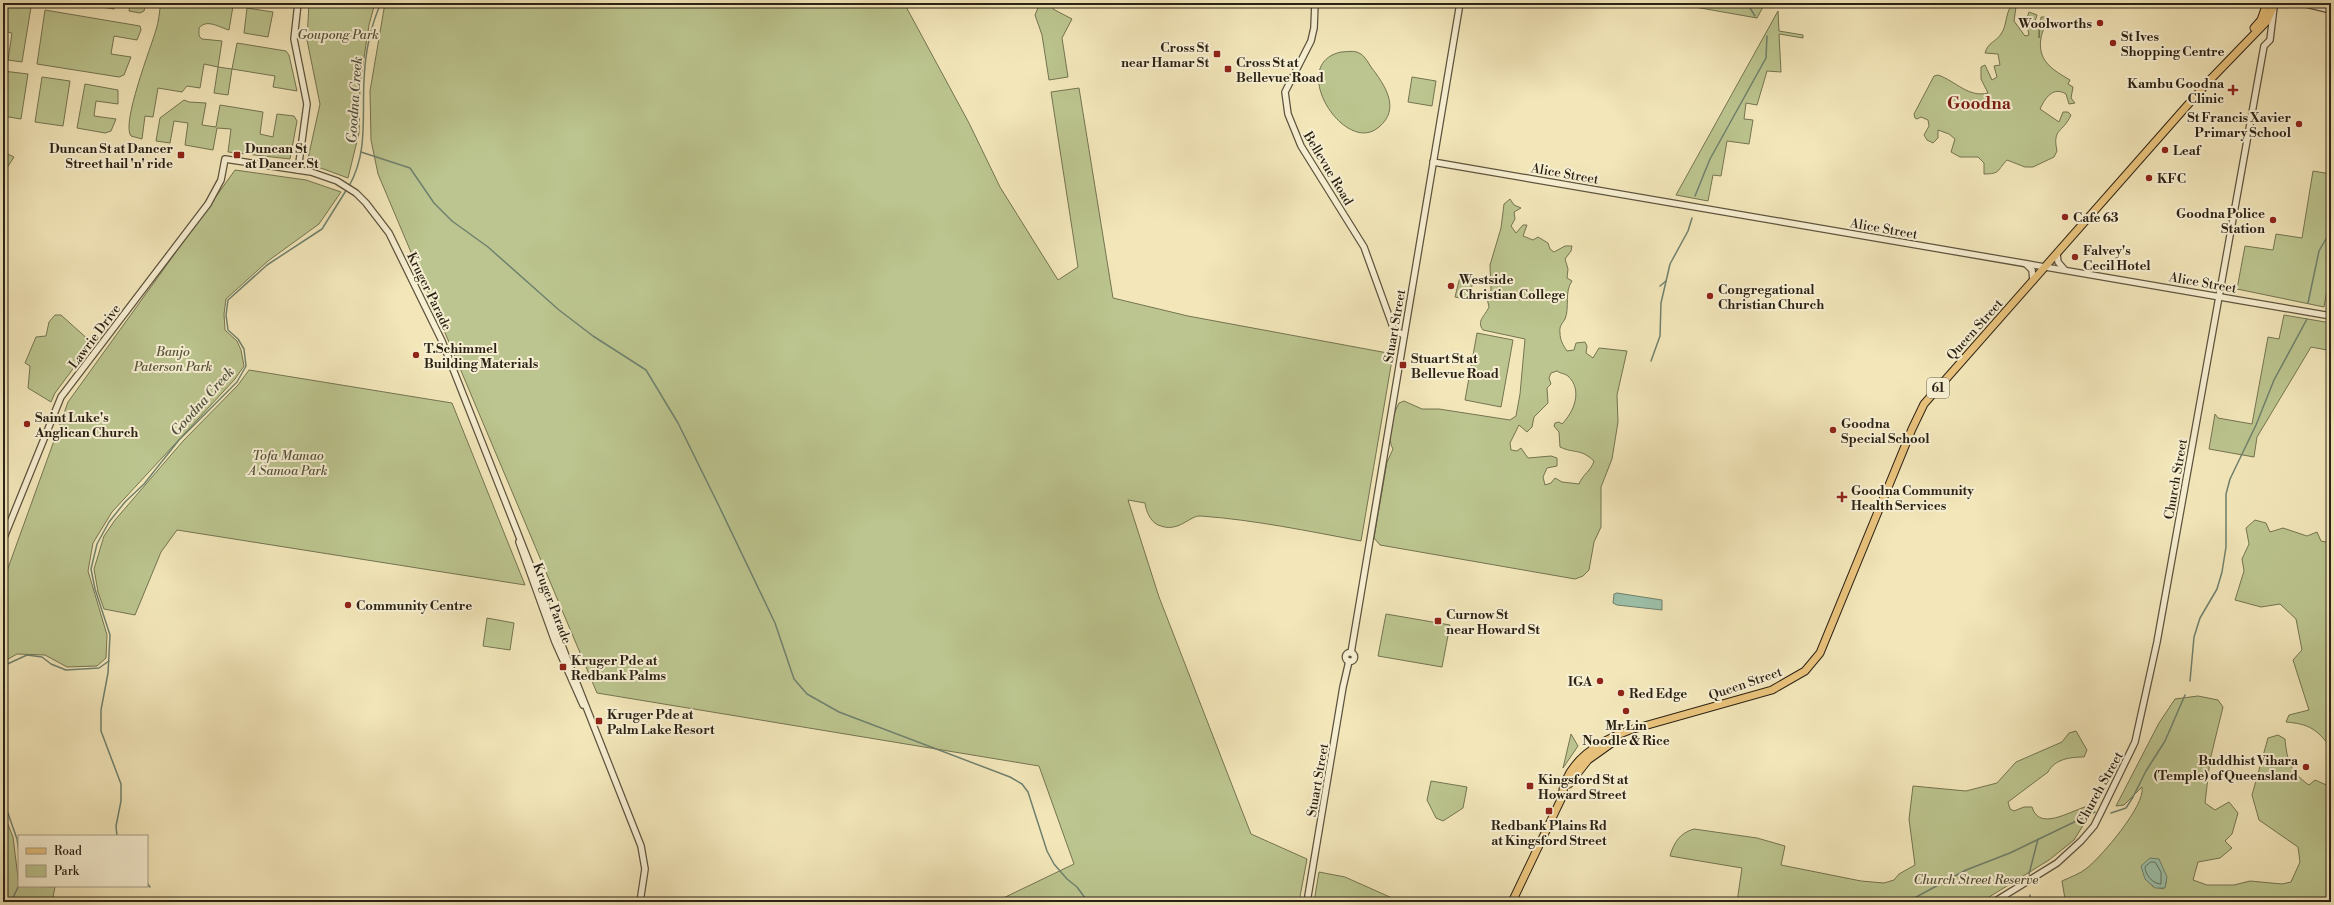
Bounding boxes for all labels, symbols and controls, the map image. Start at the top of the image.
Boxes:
place label: Woolworths [2017,16,2092,32]
marker: Woolworths [2095,18,2105,28]
park label: Goupong Park [297,27,379,43]
place label: St Ives Shopping Centre [2121,29,2224,60]
marker: St Ives Shopping Centre [2108,38,2118,48]
place label: Cross St near Hamar St [1121,40,1209,71]
marker: Cross St near Hamar St [1212,49,1222,59]
place label: Cross St at Bellevue Road [1236,55,1324,86]
water label: Goodna Creek [343,56,367,144]
marker: Cross St at Bellevue Road [1223,64,1233,74]
place label: Kambu Goodna Clinic [2127,76,2225,107]
marker: Kambu Goodna Clinic [2227,84,2239,96]
district label: Goodna [1947,93,2012,115]
place label: St Francis Xavier Primary School [2187,110,2292,141]
marker: St Francis Xavier Primary School [2294,119,2304,129]
street label: Bellevue Road [1299,128,1357,209]
place label: Duncan St at Dancer Street hail 'n' ride [49,141,173,172]
place label: Duncan St at Dancer St [245,141,319,172]
place label: Leaf [2173,143,2202,159]
marker: Leaf [2160,145,2170,155]
marker: Duncan St at Dancer Street hail 'n' ride [176,150,186,160]
marker: Duncan St at Dancer St [232,150,242,160]
street label: Alice Street [1529,160,1600,188]
place label: KFC [2157,171,2186,187]
marker: KFC [2144,173,2154,183]
place label: Goodna Police Station [2176,206,2265,237]
place label: Cafe 63 [2073,210,2119,226]
marker: Cafe 63 [2060,212,2070,222]
street label: Alice Street [1848,215,1919,243]
marker: Goodna Police Station [2268,215,2278,225]
place label: Falvey's Cecil Hotel [2083,243,2151,274]
street label: Kruger Parade [403,250,455,334]
marker: Falvey's Cecil Hotel [2070,252,2080,262]
street label: Alice Street [2167,269,2238,297]
place label: Westside Christian College [1458,272,1566,303]
marker: Westside Christian College [1446,281,1456,291]
place label: Congregational Christian Church [1718,282,1824,313]
street label: Stuart Street [1381,288,1409,364]
marker: Congregational Christian Church [1705,291,1715,301]
street label: Queen Street [1943,296,2007,363]
street label: Lawrie Drive [65,301,124,372]
place label: T.Schimmel Building Materials [424,341,539,372]
park label: Banjo Paterson Park [133,344,212,375]
marker: T.Schimmel Building Materials [411,350,421,360]
place label: Stuart St at Bellevue Road [1411,351,1499,382]
marker: Stuart St at Bellevue Road [1398,360,1408,370]
water label: Goodna Creek [167,363,239,440]
road number: 61 [1927,378,1949,398]
place label: Saint Luke's Anglican Church [34,410,138,441]
place label: Goodna Special School [1841,416,1930,447]
marker: Saint Luke's Anglican Church [22,419,32,429]
marker: Goodna Special School [1828,425,1838,435]
street label: Church Street [2161,437,2191,521]
park label: Tofa Mamao A Samoa Park [247,448,328,479]
place label: Goodna Community Health Services [1851,483,1974,514]
marker: Goodna Community Health Services [1836,491,1848,503]
street label: Kruger Parade [529,561,575,646]
place label: Community Centre [356,598,472,614]
marker: Community Centre [343,600,353,610]
place label: Curnow St near Howard St [1446,607,1540,638]
marker: Curnow St near Howard St [1433,616,1443,626]
place label: Kruger Pde at Redbank Palms [571,653,667,684]
marker: Kruger Pde at Redbank Palms [558,662,568,672]
street label: Queen Street [1707,664,1784,704]
place label: IGA [1568,674,1593,690]
marker: IGA [1595,676,1605,686]
place label: Red Edge [1629,686,1687,702]
marker: Red Edge [1616,688,1626,698]
marker: Mr Lin Noodle & Rice [1621,706,1631,716]
place label: Kruger Pde at Palm Lake Resort [607,707,715,738]
marker: Kruger Pde at Palm Lake Resort [594,716,604,726]
place label: Mr Lin Noodle & Rice [1582,718,1670,749]
street label: Stuart Street [1304,742,1332,818]
street label: Church Street [2073,749,2127,828]
place label: Buddhist Vihara (Temple) of Queensland [2154,753,2299,784]
marker: Buddhist Vihara (Temple) of Queensland [2301,762,2311,772]
place label: Kingsford St at Howard Street [1538,772,1629,803]
marker: Kingsford St at Howard Street [1525,781,1535,791]
marker: Redbank Plains Rd at Kingsford Street [1544,806,1554,816]
place label: Redbank Plains Rd at Kingsford Street [1491,818,1607,849]
legend [18,835,148,887]
text: Road [54,844,82,859]
text: Park [54,864,80,879]
park label: Church Street Reserve [1914,872,2038,888]

